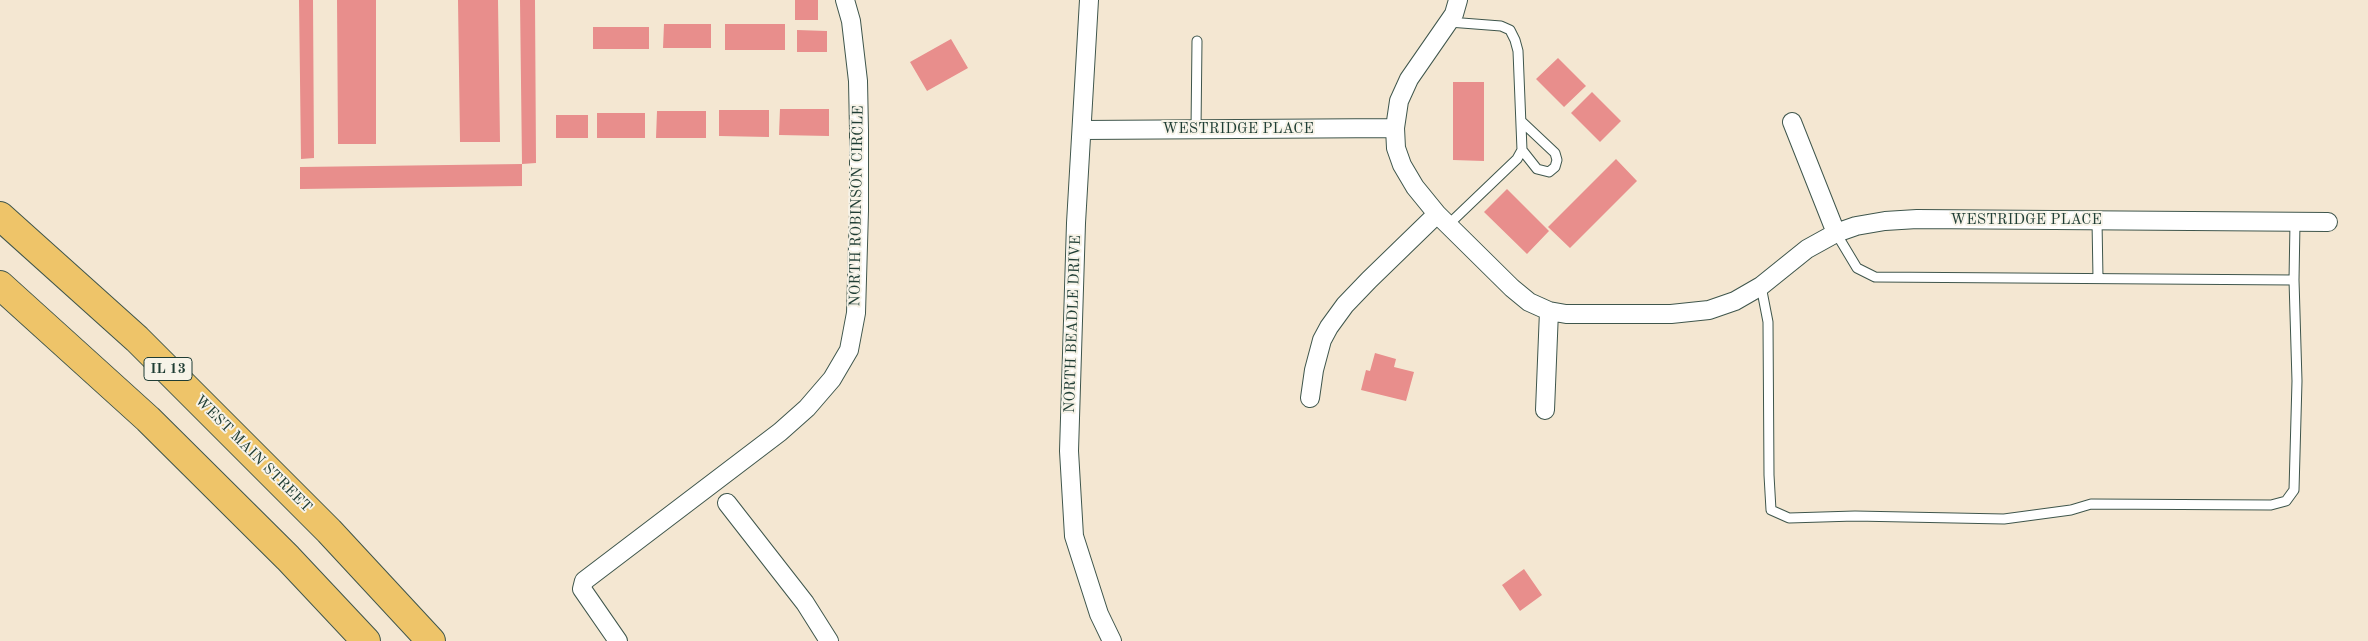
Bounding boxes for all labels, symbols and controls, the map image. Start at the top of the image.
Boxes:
street label: NORTH ROBINSON CIRCLE [846,105,868,307]
street label: WESTRIDGE PLACE [1162,120,1314,138]
street label: WESTRIDGE PLACE [1950,211,2102,229]
street label: NORTH BEADLE DRIVE [1061,235,1085,413]
road number: IL 13 [144,358,192,380]
street label: WEST MAIN STREET [191,392,315,516]

